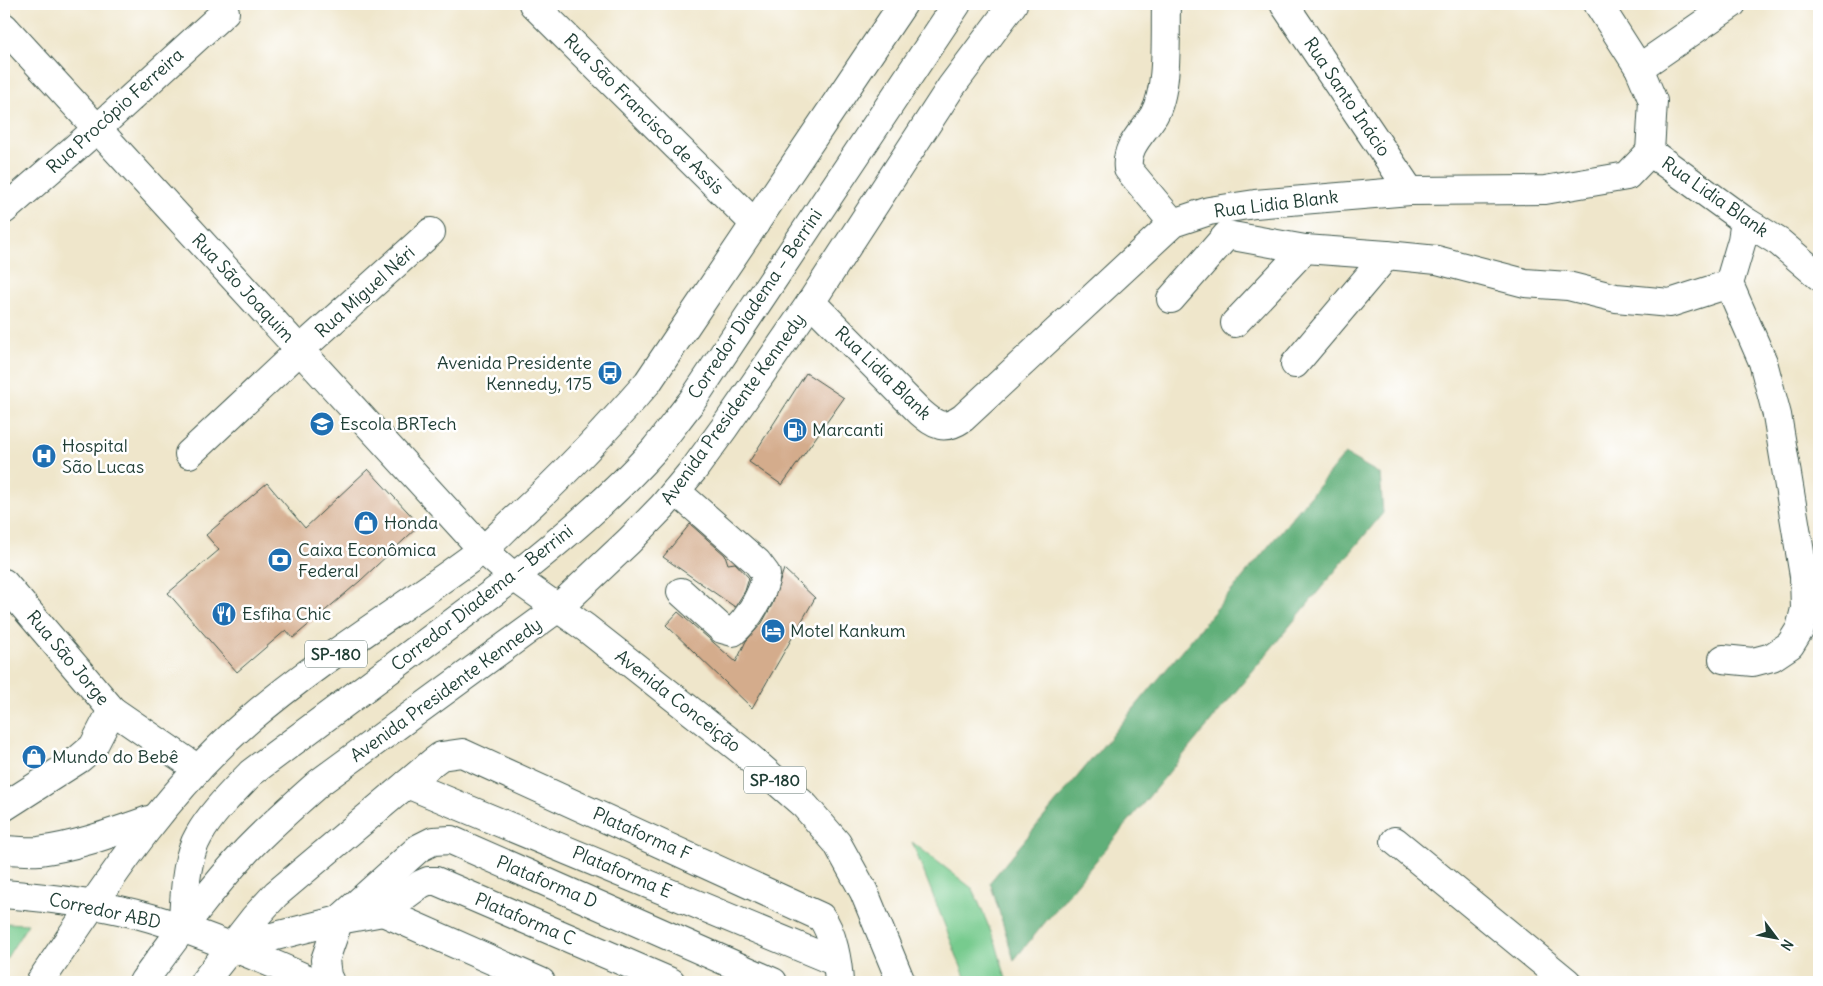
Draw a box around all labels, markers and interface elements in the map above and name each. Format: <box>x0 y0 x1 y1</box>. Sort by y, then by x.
street label: Rua São Francisco de Assis <box>559 29 729 199</box>
street label: Rua Santo Inácio <box>1299 33 1396 161</box>
street label: Rua Procópio Ferreira <box>41 43 188 178</box>
street label: Rua Lidia Blank <box>1657 151 1773 242</box>
street label: Rua Lidia Blank <box>1212 184 1339 223</box>
street label: Corredor Diadema – Berrini <box>682 204 827 403</box>
street label: Rua São Joaquim <box>187 228 300 347</box>
street label: Rua Miguel Néri <box>310 241 419 343</box>
street label: Avenida Presidente Kennedy <box>655 308 810 509</box>
street label: Rua Lidia Blank <box>830 321 936 424</box>
place label: Avenida Presidente Kennedy, 175 <box>437 351 592 395</box>
bus stop icon: Avenida Presidente Kennedy, 175 <box>597 360 623 386</box>
school or university icon: Escola BRTech <box>309 411 335 437</box>
place label: Escola BRTech <box>340 412 457 435</box>
fuel station icon: Marcanti <box>782 417 808 443</box>
place label: Marcanti <box>812 418 884 441</box>
place label: Hospital São Lucas <box>62 434 144 478</box>
hospital icon: Hospital São Lucas <box>31 443 57 469</box>
shop icon: Honda <box>353 510 379 536</box>
place label: Honda <box>384 511 438 534</box>
street label: Corredor Diadema – Berrini <box>386 519 577 676</box>
place label: Caixa Econômica Federal <box>298 538 436 582</box>
bank icon: Caixa Econômica Federal <box>267 547 293 573</box>
restaurant icon: Esfiha Chic <box>211 601 237 627</box>
place label: Esfiha Chic <box>242 602 331 625</box>
street label: Rua São Jorge <box>22 605 115 710</box>
street label: Avenida Presidente Kennedy <box>345 612 546 767</box>
hotel icon: Motel Kankum <box>760 618 786 644</box>
place label: Motel Kankum <box>790 619 906 642</box>
road number: SP-180 <box>305 641 367 668</box>
street label: Avenida Conceição <box>611 644 746 757</box>
shop icon: Mundo do Bebê <box>21 744 47 770</box>
place label: Mundo do Bebê <box>52 745 179 768</box>
road number: SP-180 <box>744 766 806 794</box>
street label: Plataforma F <box>590 802 695 865</box>
street label: Plataforma E <box>569 840 675 903</box>
street label: Plataforma D <box>493 850 601 913</box>
street label: Corredor ABD <box>47 887 163 934</box>
street label: Plataforma C <box>472 887 579 950</box>
north arrow <box>1750 914 1800 964</box>
text: N <box>1777 936 1797 954</box>

